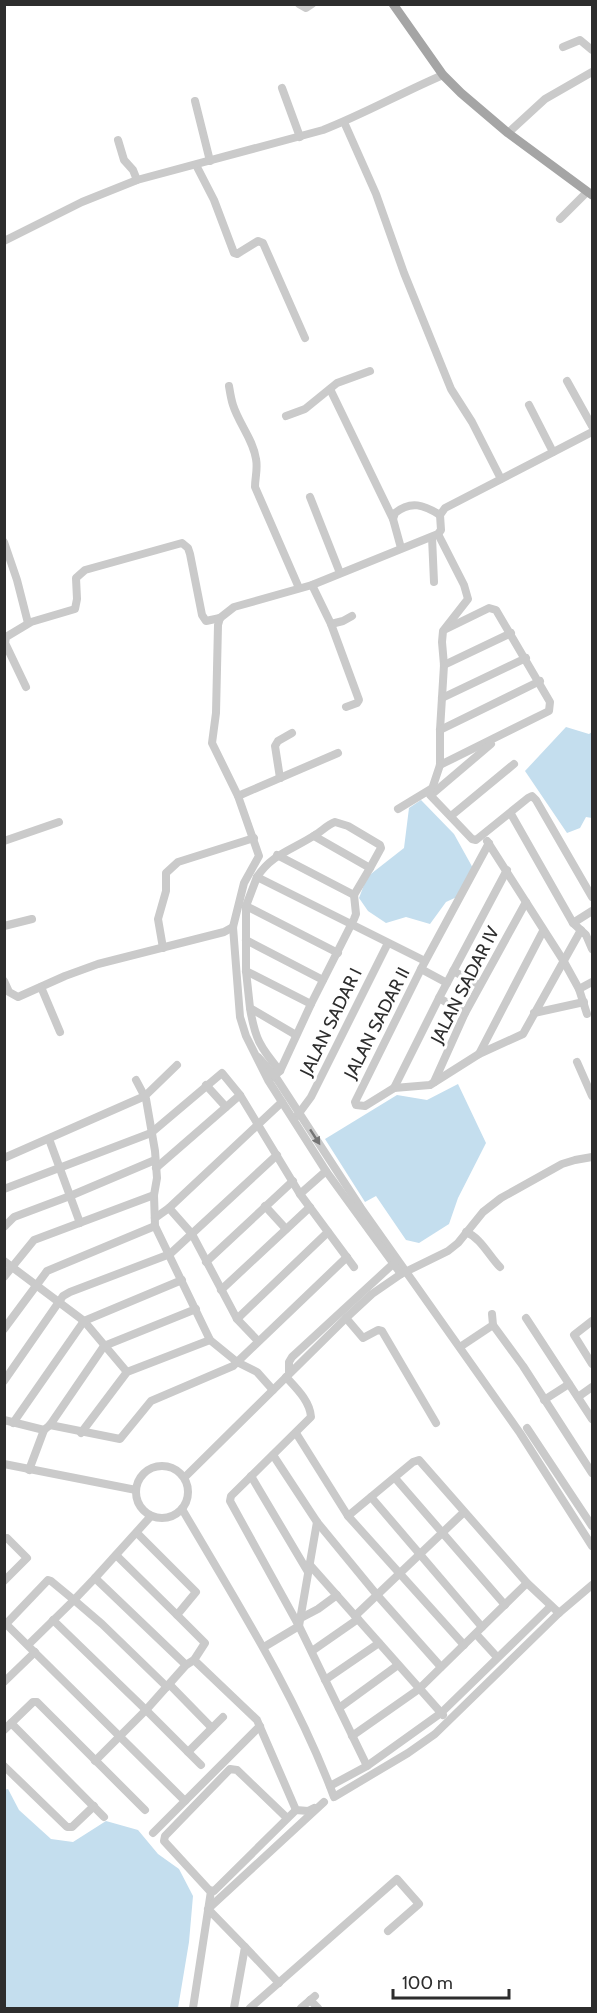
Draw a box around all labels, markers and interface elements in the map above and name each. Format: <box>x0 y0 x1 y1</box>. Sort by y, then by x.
street label: JALAN SADAR IV <box>426 923 504 1048</box>
street label: JALAN SADAR I <box>295 964 367 1081</box>
street label: JALAN SADAR II <box>339 964 415 1083</box>
one-way arrow <box>310 1129 321 1145</box>
scale bar <box>393 1962 508 2000</box>
text: 100 m <box>402 1972 453 1994</box>

